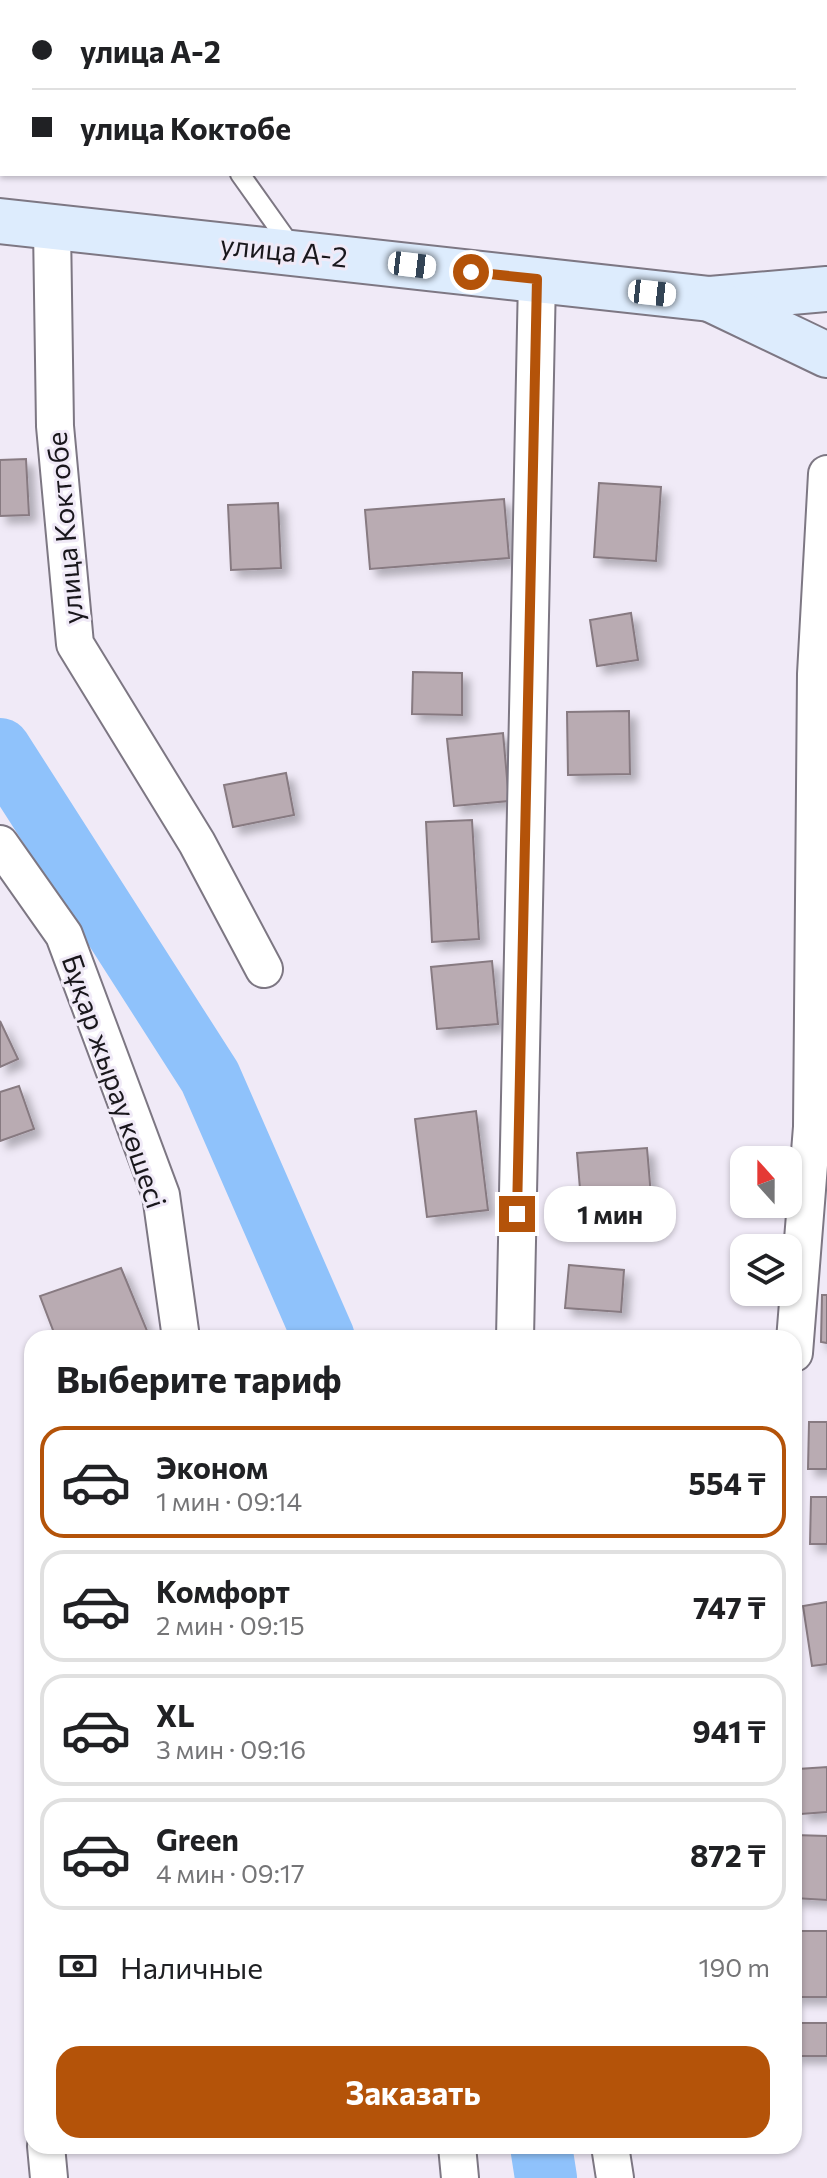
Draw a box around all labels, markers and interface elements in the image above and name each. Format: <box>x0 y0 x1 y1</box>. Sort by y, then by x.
text: улица А-2 <box>80 32 221 69</box>
text: улица Коктобе <box>80 109 291 146</box>
street label: улица А-2 <box>219 226 349 274</box>
car <box>387 250 437 280</box>
route start <box>453 254 489 290</box>
car <box>627 279 677 307</box>
street label: улица Коктобе <box>39 430 89 626</box>
street label: Бұқар жырау көшесі <box>56 950 174 1212</box>
north arrow <box>730 1146 802 1218</box>
map controls <box>730 1146 802 1306</box>
callout: 1 мин <box>545 1186 677 1242</box>
route end <box>499 1196 535 1232</box>
text: 1 мин <box>577 1198 643 1229</box>
button: layers <box>730 1234 802 1306</box>
text: Выберите тариф <box>56 1356 341 1400</box>
icon: car <box>60 1446 132 1518</box>
text: Эконом <box>156 1448 268 1485</box>
text: 554 ₸ <box>688 1464 766 1501</box>
text: 1 мин · 09:14 <box>156 1485 302 1516</box>
icon: car <box>60 1570 132 1642</box>
text: Комфорт <box>156 1572 290 1609</box>
text: 747 ₸ <box>693 1588 766 1625</box>
text: 2 мин · 09:15 <box>156 1609 305 1640</box>
icon: car <box>60 1694 132 1766</box>
text: XL <box>156 1696 195 1733</box>
text: 941 ₸ <box>692 1712 766 1749</box>
text: 3 мин · 09:16 <box>156 1733 306 1764</box>
icon: car <box>60 1818 132 1890</box>
text: Green <box>156 1820 239 1857</box>
text: 872 ₸ <box>690 1836 766 1873</box>
text: 4 мин · 09:17 <box>156 1857 305 1888</box>
icon: cash <box>56 1944 100 1988</box>
text: Наличные <box>120 1948 263 1985</box>
text: 190 m <box>698 1951 770 1982</box>
button: Заказать <box>56 2046 770 2138</box>

